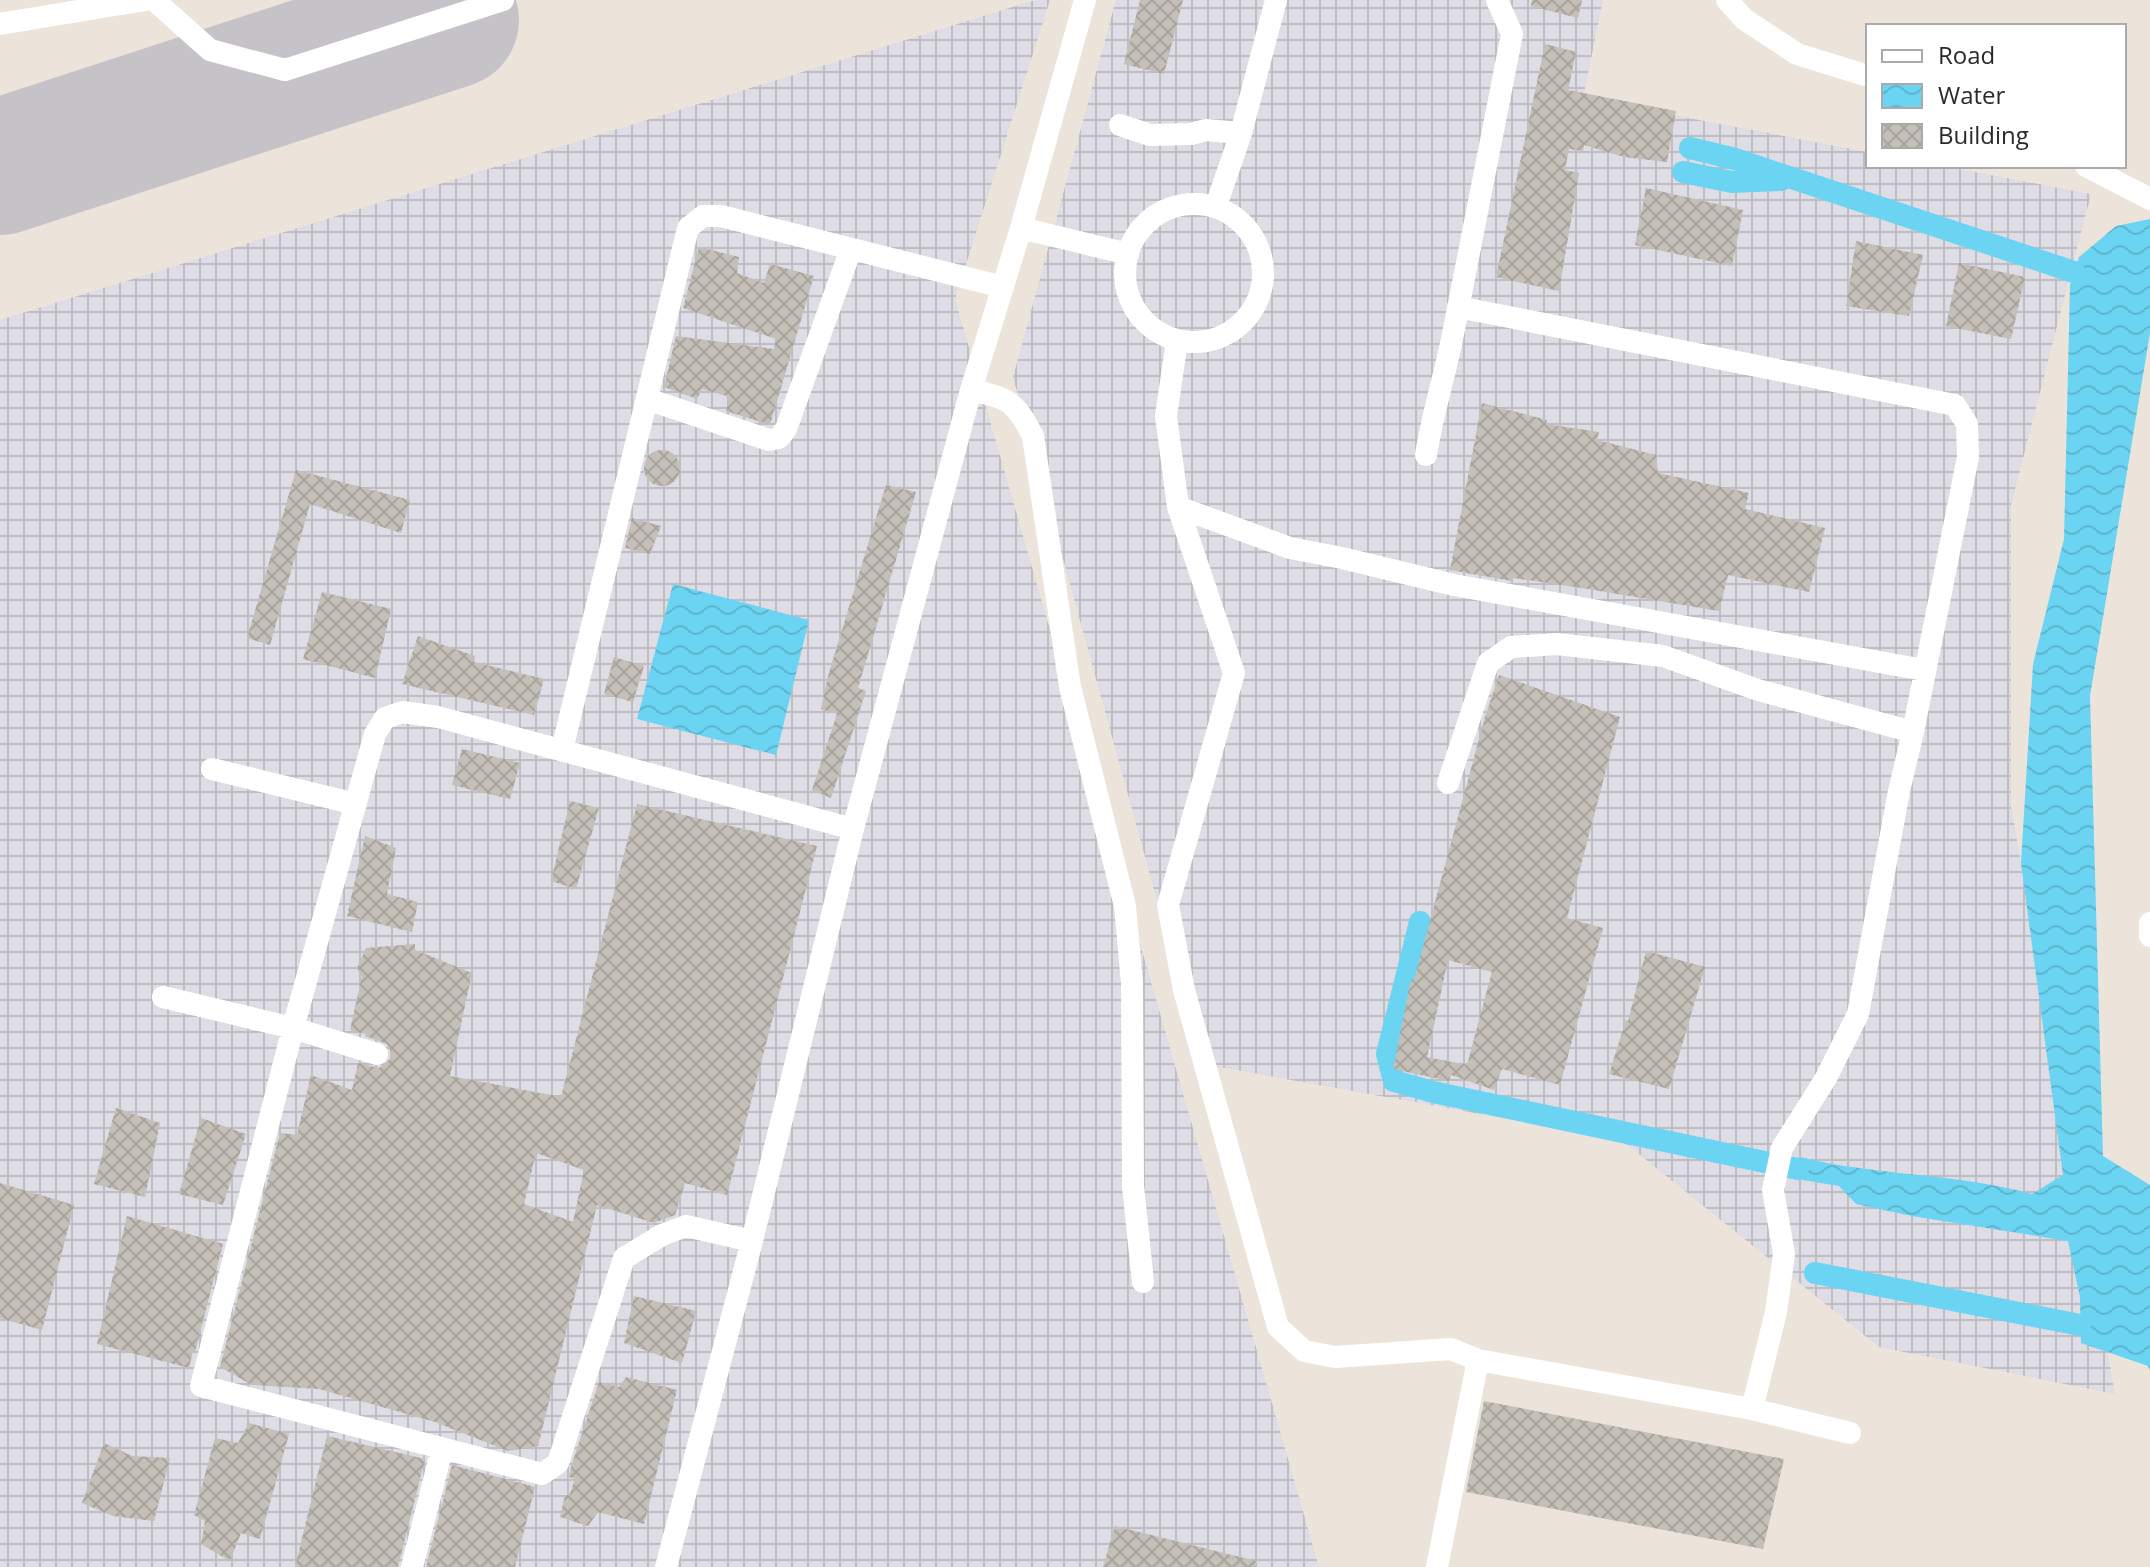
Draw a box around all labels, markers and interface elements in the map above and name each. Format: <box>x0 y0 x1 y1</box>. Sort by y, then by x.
legend <box>1866 24 2126 168</box>
text: Road <box>1938 38 1995 71</box>
text: Water <box>1938 78 2006 111</box>
text: Building <box>1938 118 2029 151</box>

